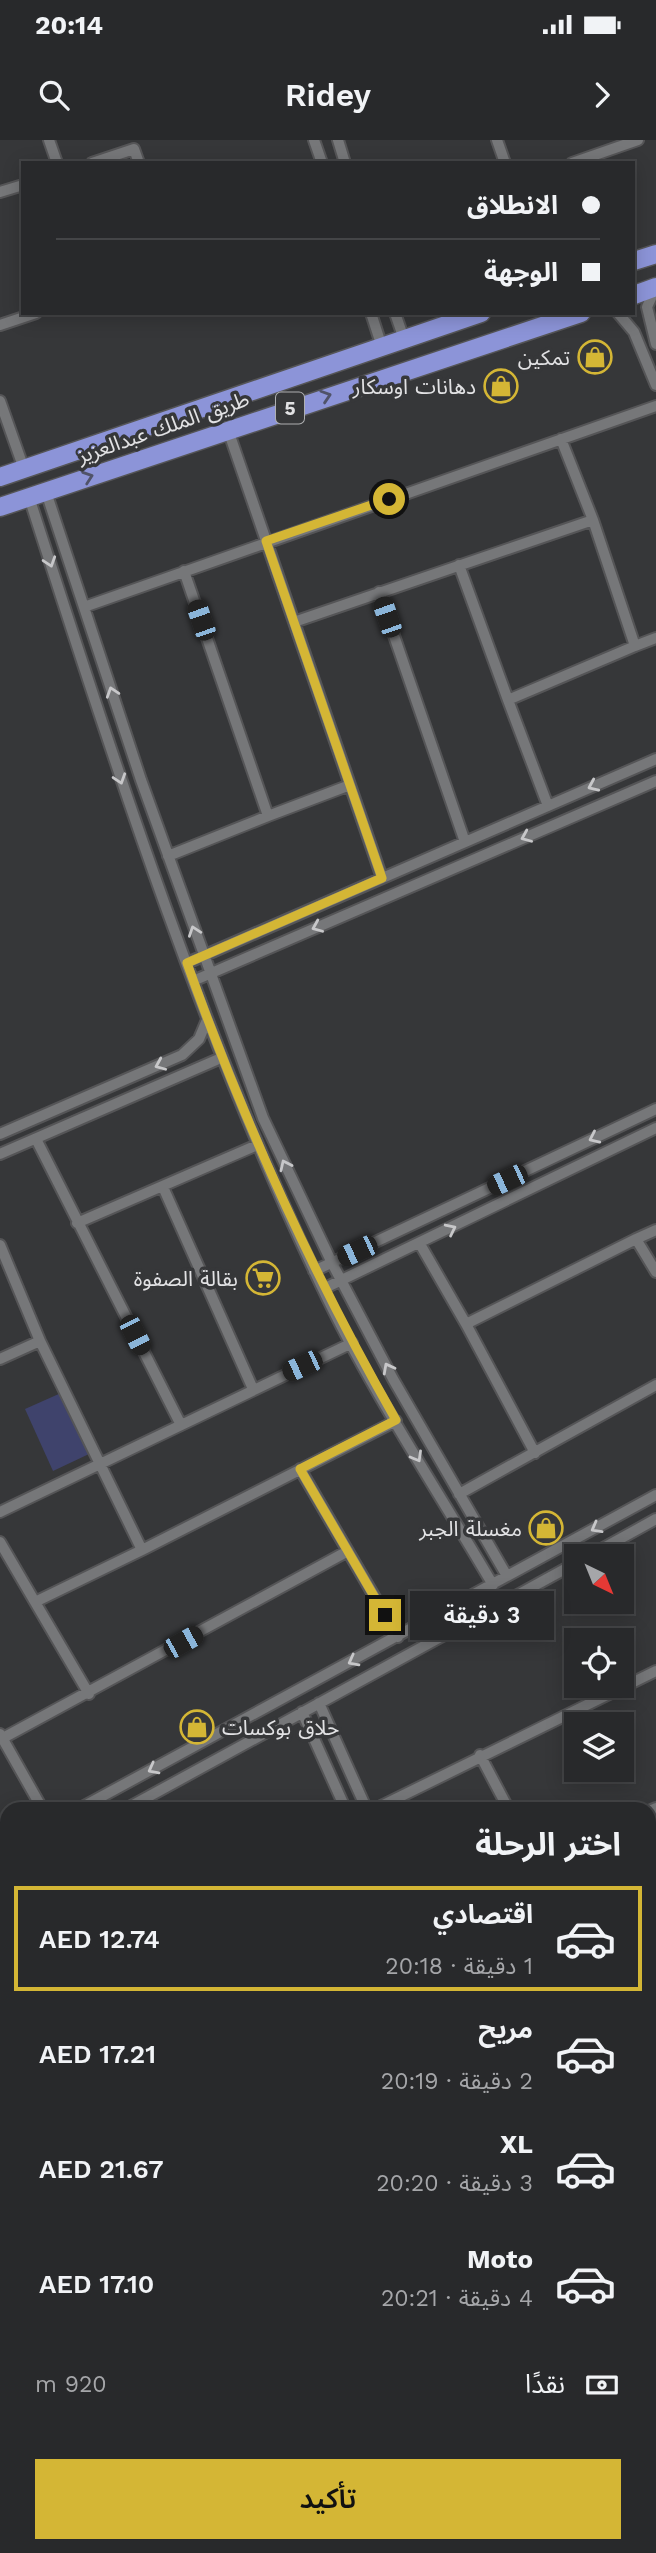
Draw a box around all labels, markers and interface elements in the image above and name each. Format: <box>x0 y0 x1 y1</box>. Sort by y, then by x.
text: 20:14 <box>35 10 103 40</box>
icon: search <box>35 76 73 114</box>
text: Ridey <box>285 76 371 114</box>
icon: forward <box>583 76 621 114</box>
text: الانطلاق <box>467 190 558 220</box>
text: الوجهة <box>484 257 558 287</box>
shop icon: تمكين <box>576 338 614 376</box>
place label: تمكين <box>518 345 570 370</box>
shop icon: دهانات اوسكار <box>482 367 520 405</box>
place label: دهانات اوسكار <box>352 374 476 399</box>
street label: طريق الملك عبدالعزيز <box>73 386 253 469</box>
one-way arrow <box>320 390 332 404</box>
road number: 5 <box>276 392 304 424</box>
one-way arrow <box>81 471 93 485</box>
route start <box>373 483 405 515</box>
one-way arrow <box>42 556 56 568</box>
car <box>371 594 404 640</box>
car <box>185 597 218 643</box>
one-way arrow <box>106 687 120 699</box>
one-way arrow <box>112 772 126 784</box>
one-way arrow <box>588 778 601 792</box>
one-way arrow <box>521 829 533 843</box>
one-way arrow <box>312 919 324 933</box>
one-way arrow <box>188 925 202 937</box>
one-way arrow <box>155 1057 167 1071</box>
one-way arrow <box>589 1130 601 1144</box>
one-way arrow <box>279 1160 293 1173</box>
car <box>484 1162 531 1198</box>
one-way arrow <box>444 1223 456 1237</box>
car <box>334 1233 381 1269</box>
supermarket icon: بقالة الصفوة <box>244 1259 282 1297</box>
place label: بقالة الصفوة <box>134 1266 238 1291</box>
car <box>117 1312 154 1358</box>
car <box>279 1348 326 1384</box>
one-way arrow <box>383 1363 396 1376</box>
one-way arrow <box>409 1449 422 1462</box>
shop icon: مغسلة الجبر <box>527 1509 565 1547</box>
place label: مغسلة الجبر <box>418 1516 522 1541</box>
one-way arrow <box>591 1520 603 1533</box>
north arrow <box>564 1544 634 1614</box>
map controls <box>564 1544 634 1782</box>
callout: 3 دقيقة <box>410 1590 553 1640</box>
route end <box>369 1599 401 1631</box>
text: 3 دقيقة <box>444 1602 520 1629</box>
car <box>160 1623 207 1661</box>
button: locate <box>564 1628 634 1698</box>
one-way arrow <box>348 1652 361 1666</box>
shop icon: حلاق بوكسات <box>178 1708 216 1746</box>
button: layers <box>564 1712 634 1782</box>
place label: حلاق بوكسات <box>222 1715 339 1740</box>
one-way arrow <box>148 1760 160 1774</box>
text: اختر الرحلة <box>475 1825 621 1863</box>
text: اقتصادي <box>433 1899 533 1929</box>
icon: car <box>554 1907 617 1970</box>
text: AED 12.74 <box>39 1924 160 1954</box>
text: 1 دقيقة · 20:18 <box>385 1953 533 1980</box>
text: مريح <box>478 2014 533 2044</box>
icon: car <box>554 2022 617 2085</box>
text: AED 17.21 <box>39 2039 156 2069</box>
text: 2 دقيقة · 20:19 <box>381 2068 533 2095</box>
text: XL <box>500 2129 533 2159</box>
icon: car <box>554 2137 617 2200</box>
text: AED 21.67 <box>39 2154 164 2184</box>
text: 3 دقيقة · 20:20 <box>376 2170 533 2197</box>
text: Moto <box>467 2244 533 2274</box>
icon: car <box>554 2252 617 2315</box>
text: AED 17.10 <box>39 2269 154 2299</box>
text: 4 دقيقة · 20:21 <box>381 2285 533 2312</box>
icon: cash <box>583 2366 621 2404</box>
text: نقدًا <box>525 2369 565 2399</box>
text: 920 m <box>35 2371 107 2398</box>
button: تأكيد <box>35 2459 621 2539</box>

